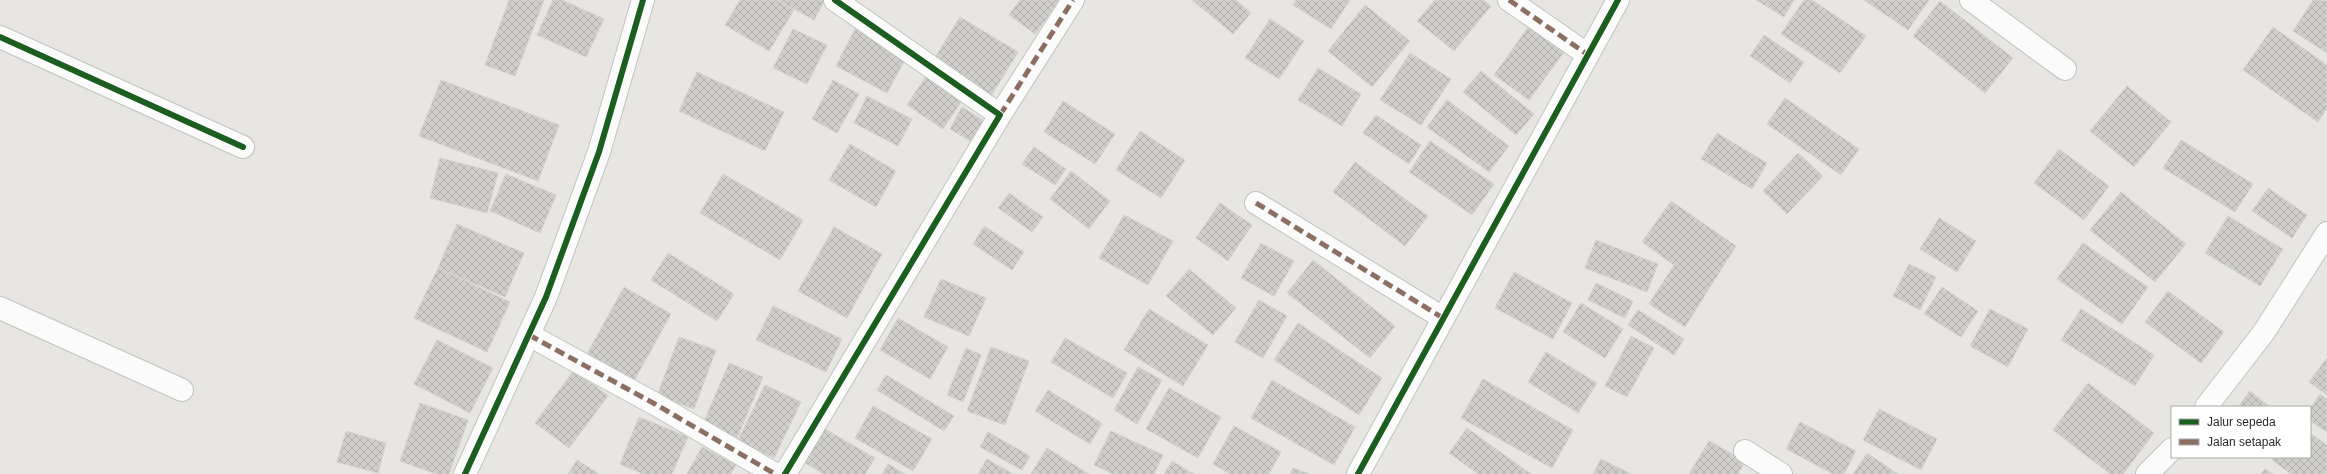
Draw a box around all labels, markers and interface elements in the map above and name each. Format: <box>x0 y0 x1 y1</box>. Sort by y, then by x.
legend <box>2171 406 2311 458</box>
text: Jalur sepeda <box>2207 415 2276 429</box>
text: Jalan setapak <box>2207 435 2282 449</box>

